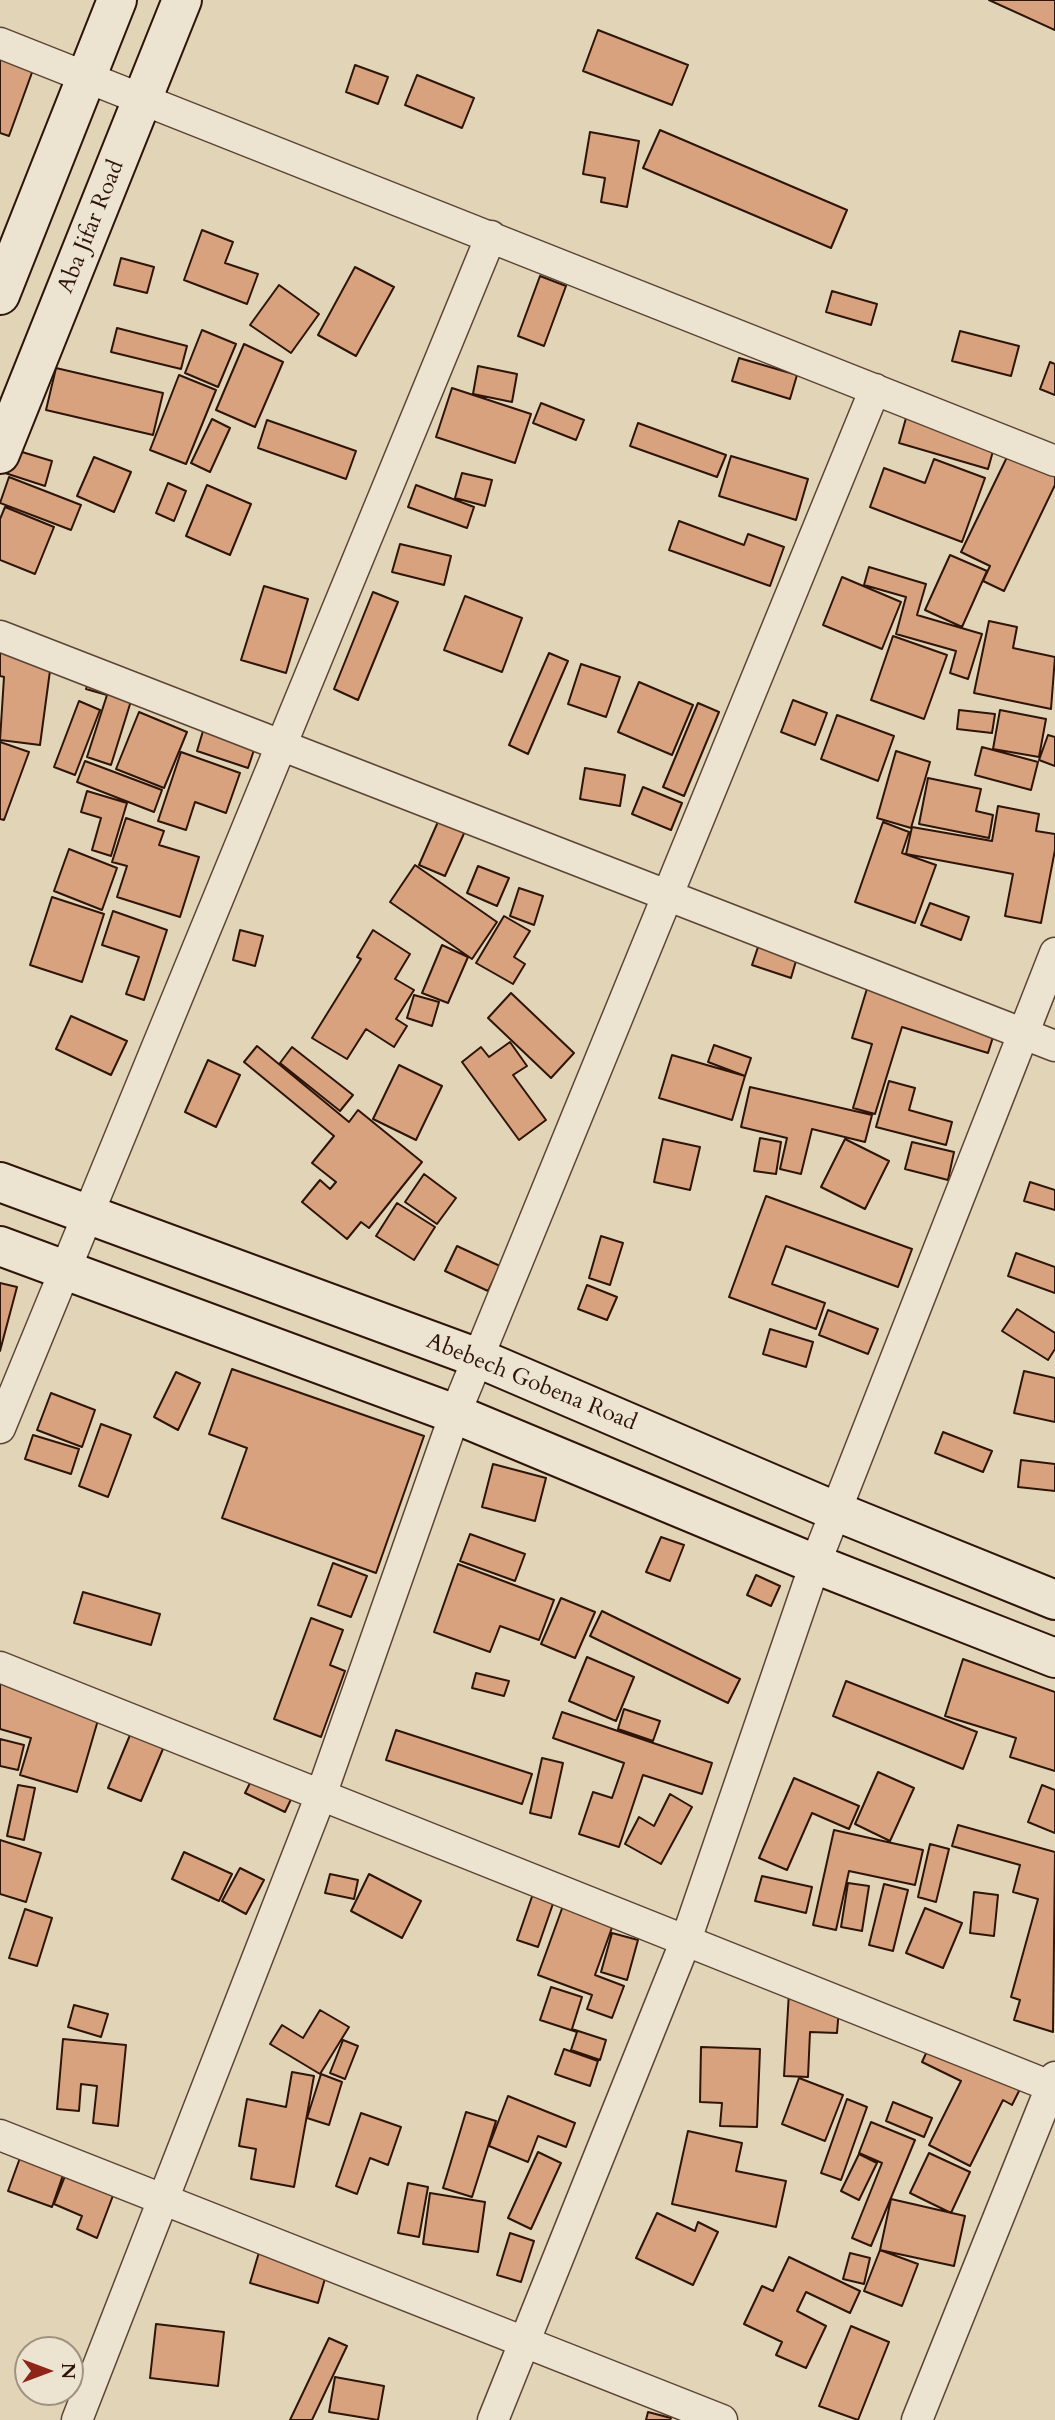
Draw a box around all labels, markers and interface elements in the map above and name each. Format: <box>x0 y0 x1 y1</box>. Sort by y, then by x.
street label: Aba Jifar Road <box>53 156 131 298</box>
street label: Abebech Gobena Road <box>422 1328 640 1438</box>
north arrow <box>14 2336 84 2406</box>
text: N <box>55 2363 81 2379</box>

